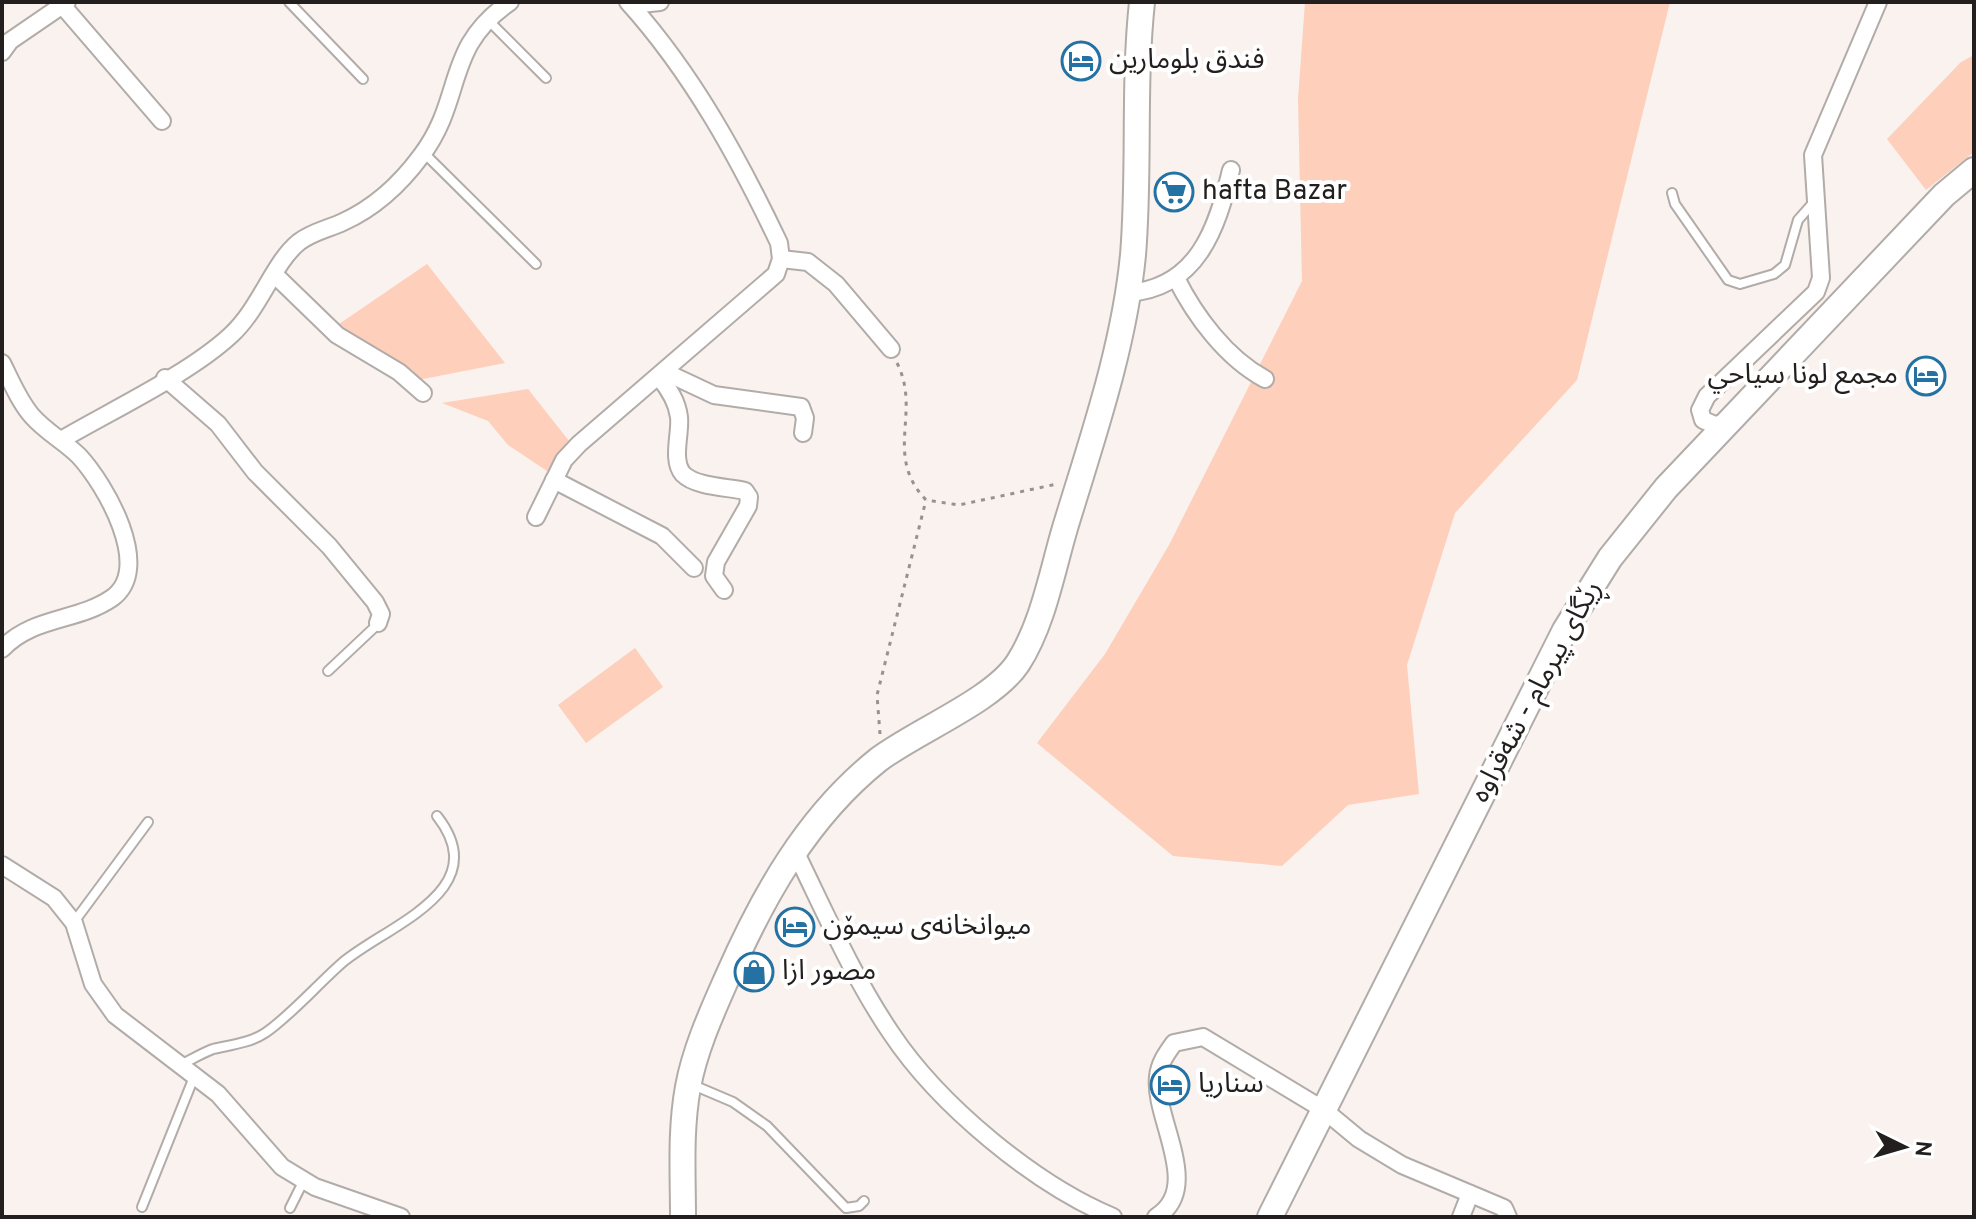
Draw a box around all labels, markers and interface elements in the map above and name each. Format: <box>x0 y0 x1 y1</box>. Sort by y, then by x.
hotel icon: فندق بلومارين <box>1060 40 1102 82</box>
place label: فندق بلومارين <box>1109 43 1265 79</box>
supermarket icon: hafta Bazar <box>1153 171 1195 213</box>
place label: hafta Bazar <box>1202 174 1347 210</box>
hotel icon: مجمع لونا سياحي <box>1905 355 1947 397</box>
place label: مجمع لونا سياحي <box>1707 358 1898 394</box>
street label: ڕێگای پیرمام - شەقراوە <box>1463 575 1613 811</box>
hotel icon: میوانخانەی سیمۆن <box>774 906 816 948</box>
place label: میوانخانەی سیمۆن <box>823 909 1032 945</box>
shop icon: مصور ازا <box>733 951 775 993</box>
place label: مصور ازا <box>782 954 876 990</box>
hotel icon: سناريا <box>1149 1064 1191 1106</box>
place label: سناريا <box>1198 1067 1264 1103</box>
north arrow <box>1864 1107 1944 1187</box>
text: N <box>1907 1139 1936 1158</box>

